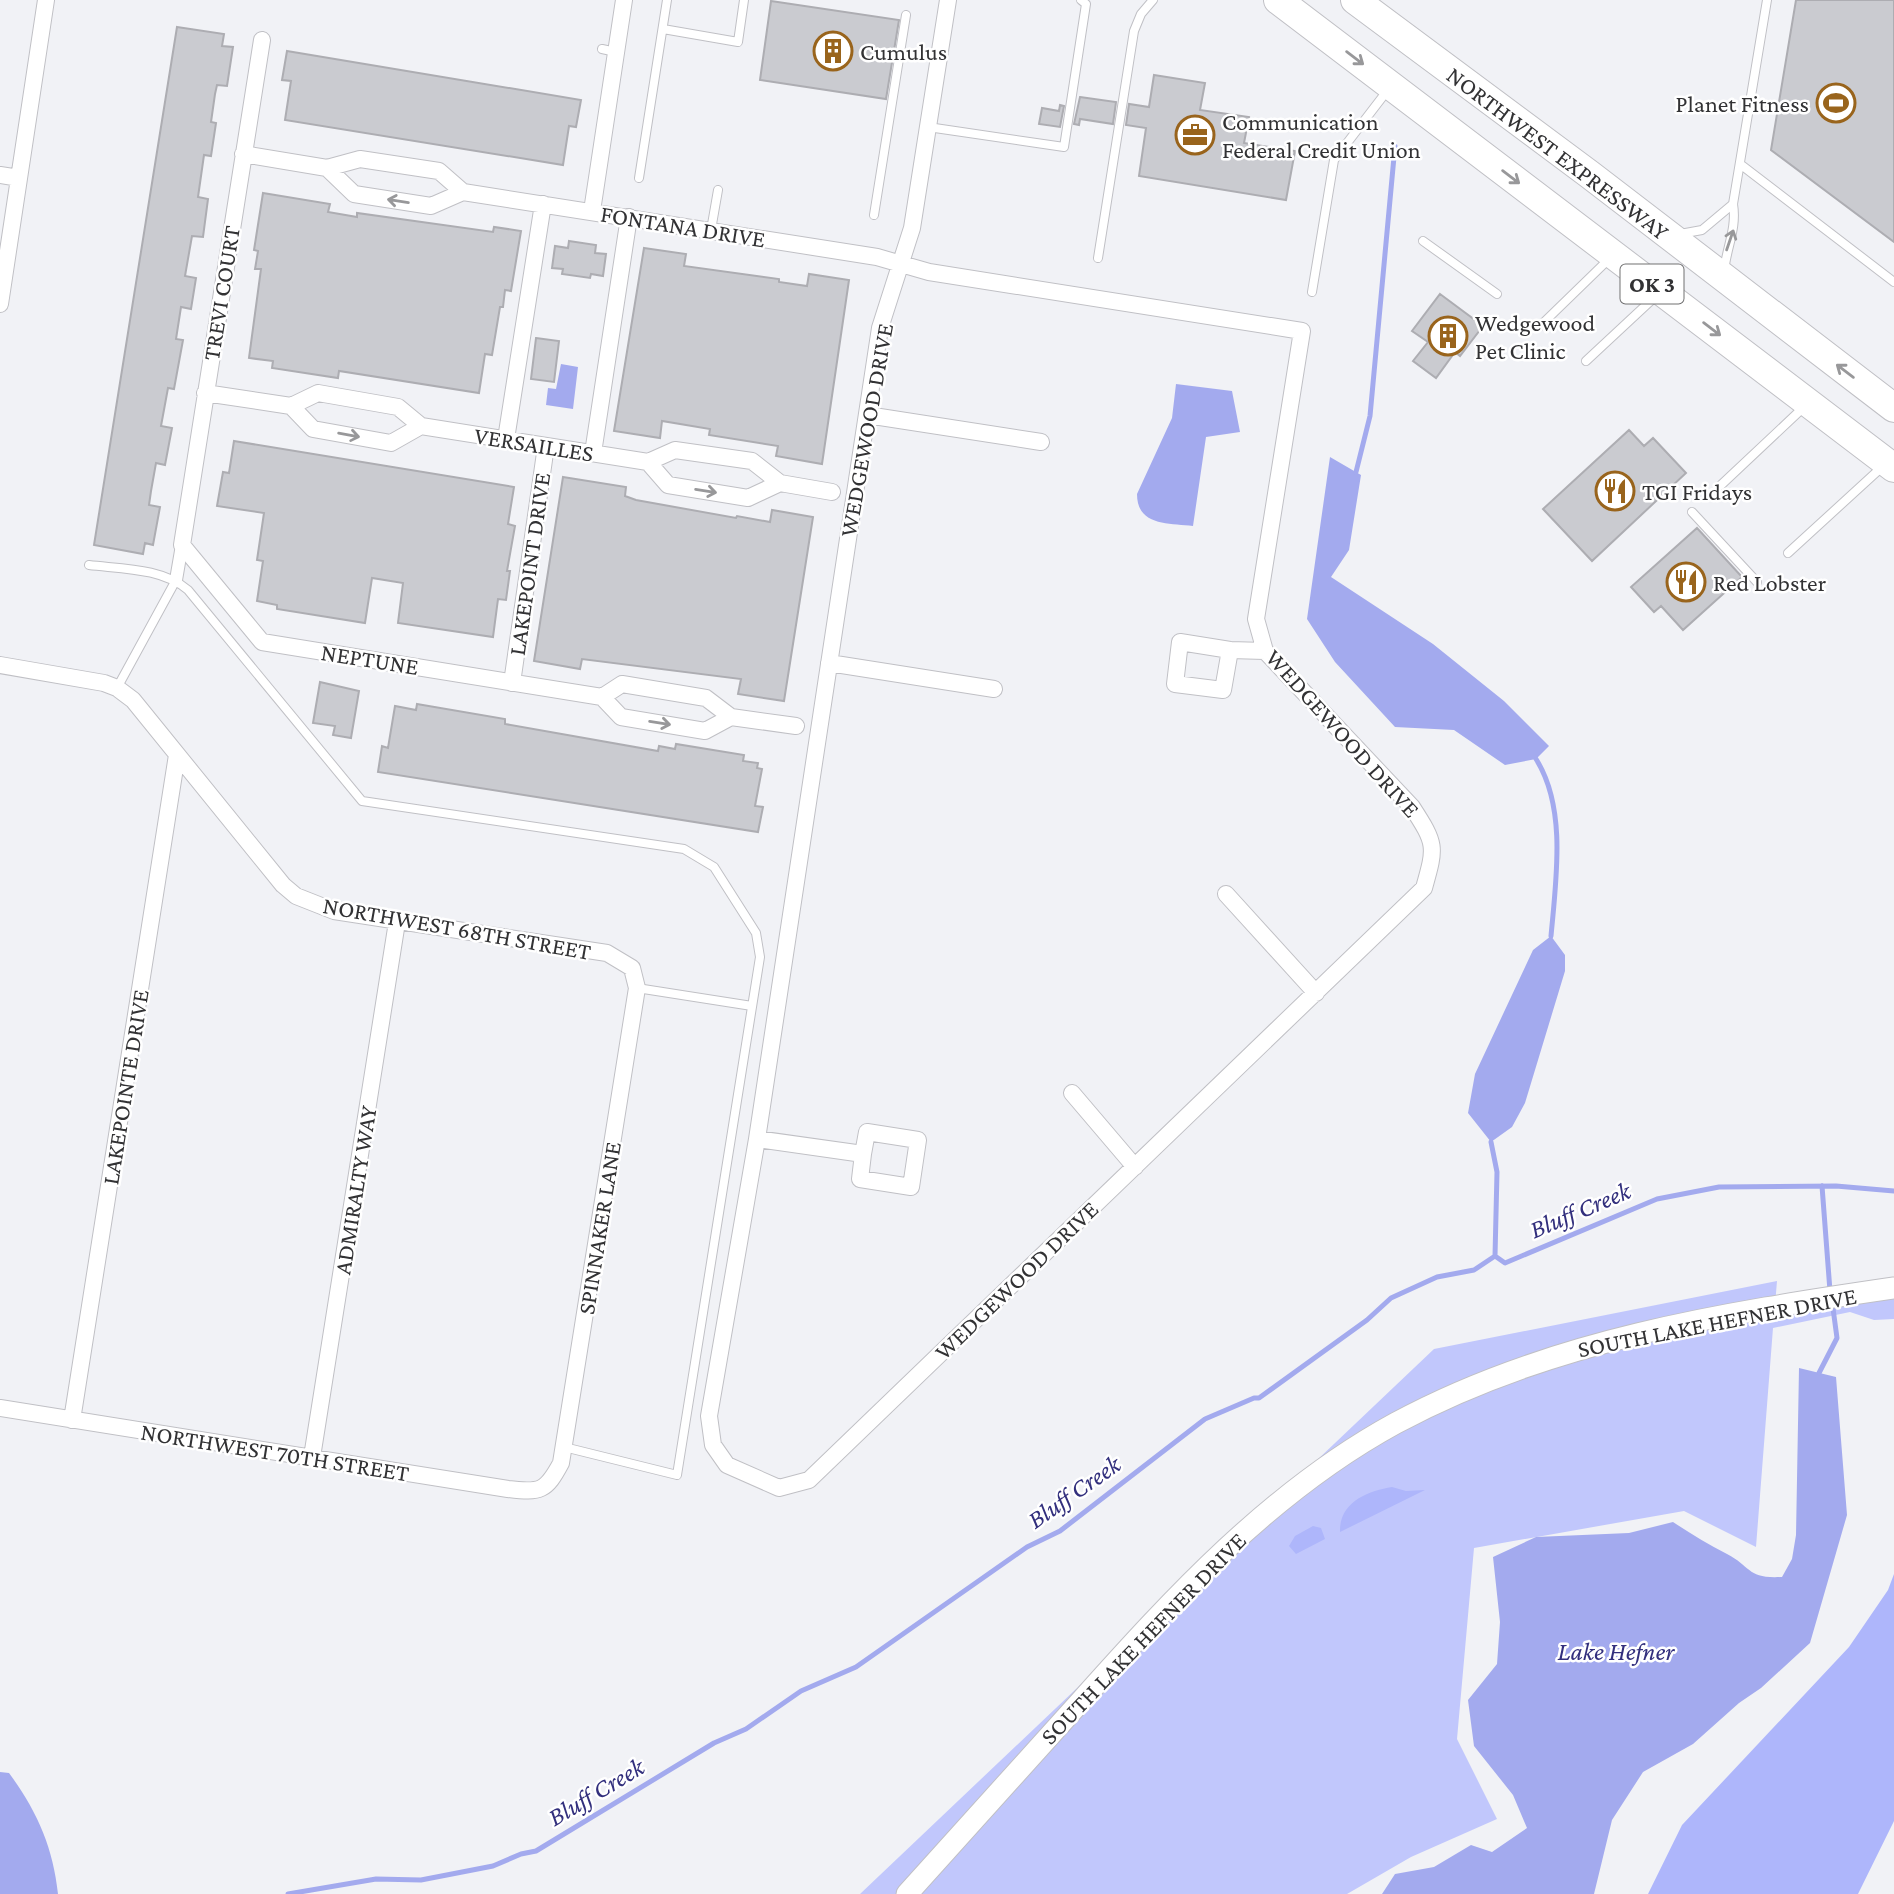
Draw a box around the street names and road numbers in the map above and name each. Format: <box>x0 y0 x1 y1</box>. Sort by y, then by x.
street label: NORTHWEST EXPRESSWAY <box>1442 61 1674 245</box>
street label: FONTANA DRIVE <box>599 200 767 252</box>
street label: TREVI COURT <box>197 224 245 362</box>
road number: OK 3 <box>1620 264 1684 304</box>
street label: WEDGEWOOD DRIVE <box>834 321 898 539</box>
street label: VERSAILLES <box>473 421 595 467</box>
street label: LAKEPOINT DRIVE <box>503 471 555 657</box>
street label: NEPTUNE <box>319 638 421 680</box>
street label: WEDGEWOOD DRIVE <box>1261 643 1425 823</box>
street label: NORTHWEST 68TH STREET <box>321 891 593 965</box>
street label: LAKEPOINTE DRIVE <box>96 987 154 1187</box>
street label: ADMIRALTY WAY <box>328 1103 382 1276</box>
street label: SPINNAKER LANE <box>572 1140 626 1316</box>
street label: WEDGEWOOD DRIVE <box>929 1195 1103 1365</box>
street label: SOUTH LAKE HEFNER DRIVE <box>1575 1282 1859 1362</box>
street label: NORTHWEST 70TH STREET <box>139 1417 411 1487</box>
street label: SOUTH LAKE HEFNER DRIVE <box>1035 1527 1251 1749</box>

